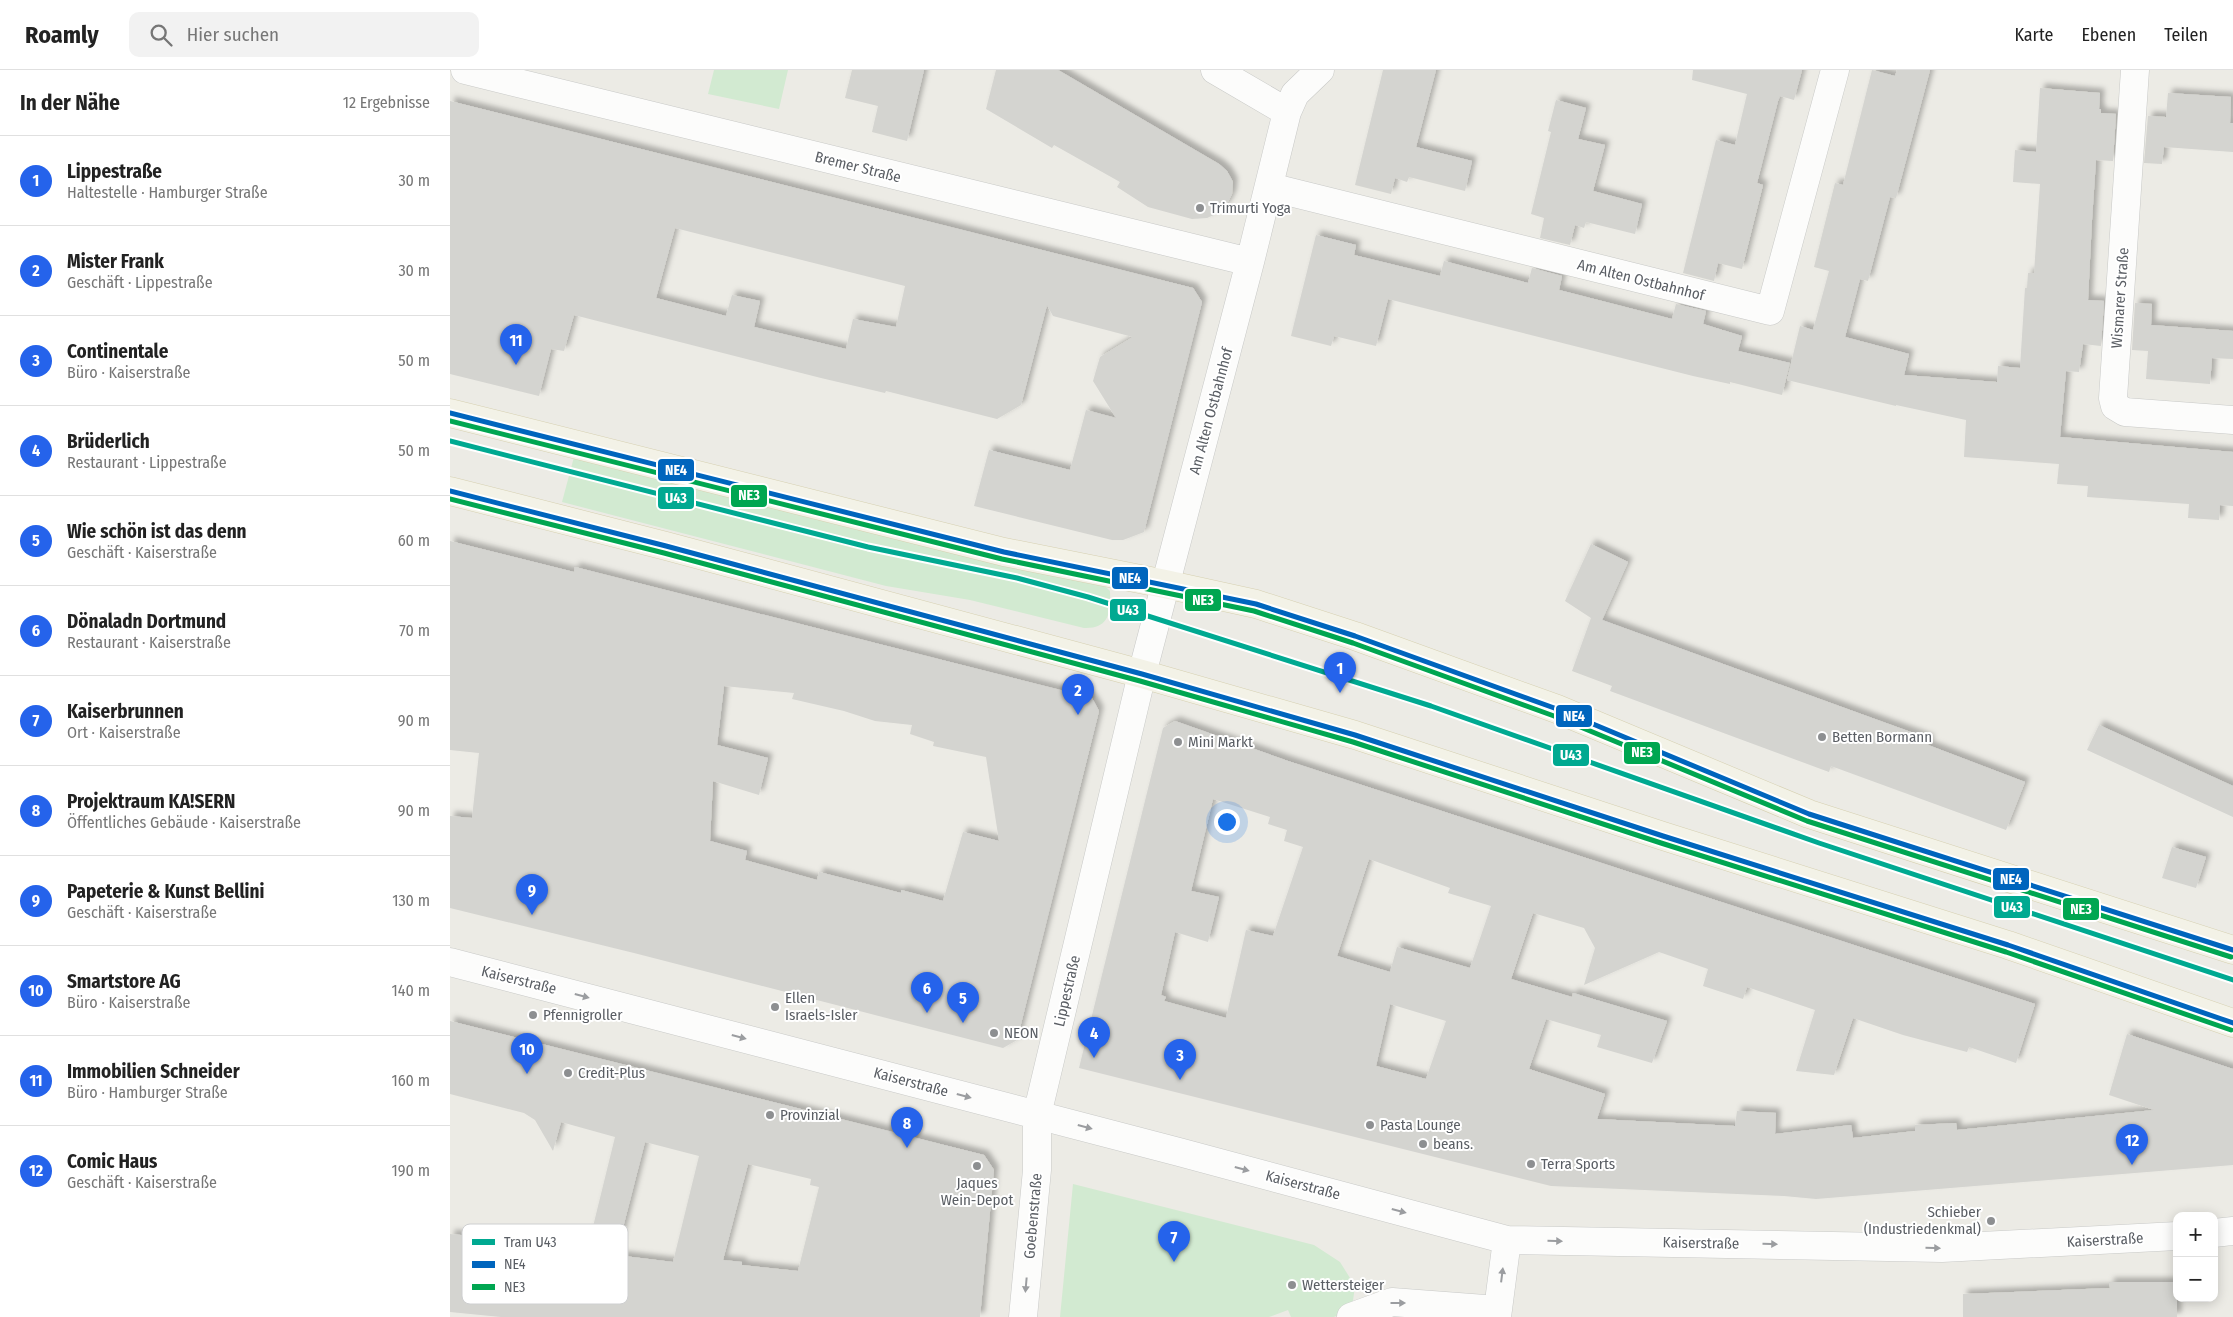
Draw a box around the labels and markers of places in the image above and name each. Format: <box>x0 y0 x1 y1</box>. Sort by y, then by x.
place label: Trimurti Yoga <box>1210 199 1291 217</box>
marker: Trimurti Yoga <box>1194 202 1206 214</box>
pin: 11 <box>500 324 532 365</box>
pin: 1 <box>1324 652 1356 693</box>
pin: 2 <box>1062 674 1094 715</box>
place label: Betten Bormann <box>1832 728 1932 746</box>
marker: Betten Bormann <box>1816 731 1828 743</box>
place label: Mini Markt <box>1188 733 1253 751</box>
marker: Mini Markt <box>1172 736 1184 748</box>
pin: 9 <box>516 874 548 915</box>
pin: 6 <box>911 972 943 1013</box>
pin: 5 <box>947 982 979 1023</box>
place label: Ellen Israels-Isler <box>785 989 858 1024</box>
marker: Ellen Israels-Isler <box>769 1001 781 1013</box>
place label: Pfennigroller <box>543 1006 623 1024</box>
marker: Pfennigroller <box>527 1009 539 1021</box>
pin: 4 <box>1078 1017 1110 1058</box>
place label: NEON <box>1004 1024 1039 1042</box>
marker: NEON <box>988 1027 1000 1039</box>
pin: 10 <box>511 1033 543 1074</box>
pin: 3 <box>1164 1039 1196 1080</box>
place label: Credit-Plus <box>578 1064 645 1082</box>
marker: Credit-Plus <box>562 1067 574 1079</box>
place label: Provinzial <box>780 1106 839 1124</box>
pin: 8 <box>891 1107 923 1148</box>
marker: Provinzial <box>764 1109 776 1121</box>
place label: Pasta Lounge <box>1380 1116 1461 1134</box>
marker: Pasta Lounge <box>1364 1119 1376 1131</box>
pin: 12 <box>2116 1124 2148 1165</box>
place label: beans. <box>1433 1135 1473 1153</box>
marker: beans. <box>1417 1138 1429 1150</box>
place label: Terra Sports <box>1541 1155 1615 1173</box>
marker: Terra Sports <box>1525 1158 1537 1170</box>
marker: Jaques Wein-Depot <box>971 1160 983 1172</box>
place label: Jaques Wein-Depot <box>941 1174 1013 1209</box>
place label: Schieber (Industriedenkmal) <box>1864 1203 1982 1238</box>
marker: Schieber (Industriedenkmal) <box>1985 1215 1997 1227</box>
pin: 7 <box>1158 1221 1190 1262</box>
place label: Wettersteiger <box>1302 1276 1385 1294</box>
marker: Wettersteiger <box>1286 1279 1298 1291</box>

